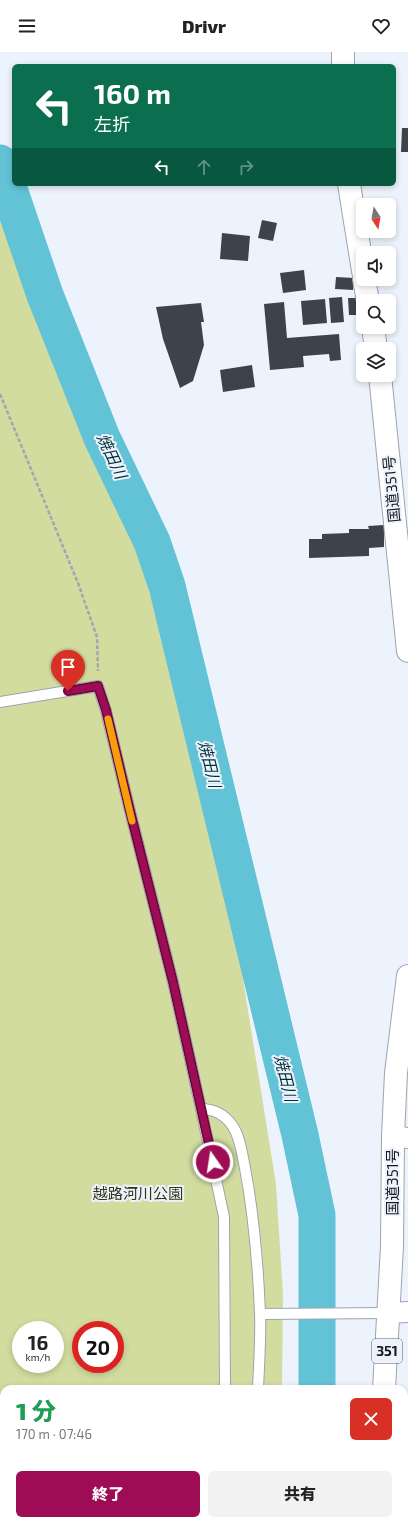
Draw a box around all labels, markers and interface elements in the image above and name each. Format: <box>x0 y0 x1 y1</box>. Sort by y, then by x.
icon: menu <box>16 15 38 37</box>
text: Drivr <box>182 15 226 37</box>
icon: heart <box>370 15 392 37</box>
text: 160 m <box>94 76 171 110</box>
icon: left <box>28 80 80 132</box>
text: 左折 <box>94 113 130 135</box>
icon: left <box>151 156 173 178</box>
icon: ahead <box>193 156 215 178</box>
icon: right <box>235 156 257 178</box>
north arrow <box>356 198 396 238</box>
map controls <box>356 198 396 382</box>
button: sound <box>356 246 396 286</box>
button: search <box>356 294 396 334</box>
button: layers <box>356 342 396 382</box>
water label: 焼田川 <box>94 430 132 483</box>
street label: 国道351号 <box>379 455 403 523</box>
pin <box>51 650 85 691</box>
icon: arrive <box>57 656 79 678</box>
water label: 焼田川 <box>195 738 226 791</box>
water label: 焼田川 <box>271 1052 302 1105</box>
position arrow <box>192 1141 234 1183</box>
street label: 国道351号 <box>383 1148 401 1216</box>
park label: 越路河川公園 <box>92 1184 183 1202</box>
speed limit sign: 20 <box>72 1321 124 1373</box>
text: 16 <box>28 1330 48 1354</box>
road number: 351 <box>372 1339 402 1363</box>
text: km/h <box>26 1351 50 1363</box>
text: 1 分 <box>16 1396 56 1425</box>
button: close <box>350 1398 392 1440</box>
text: 170 m · 07:46 <box>16 1426 92 1442</box>
button: 終了 <box>16 1471 200 1517</box>
button: 共有 <box>208 1471 392 1517</box>

